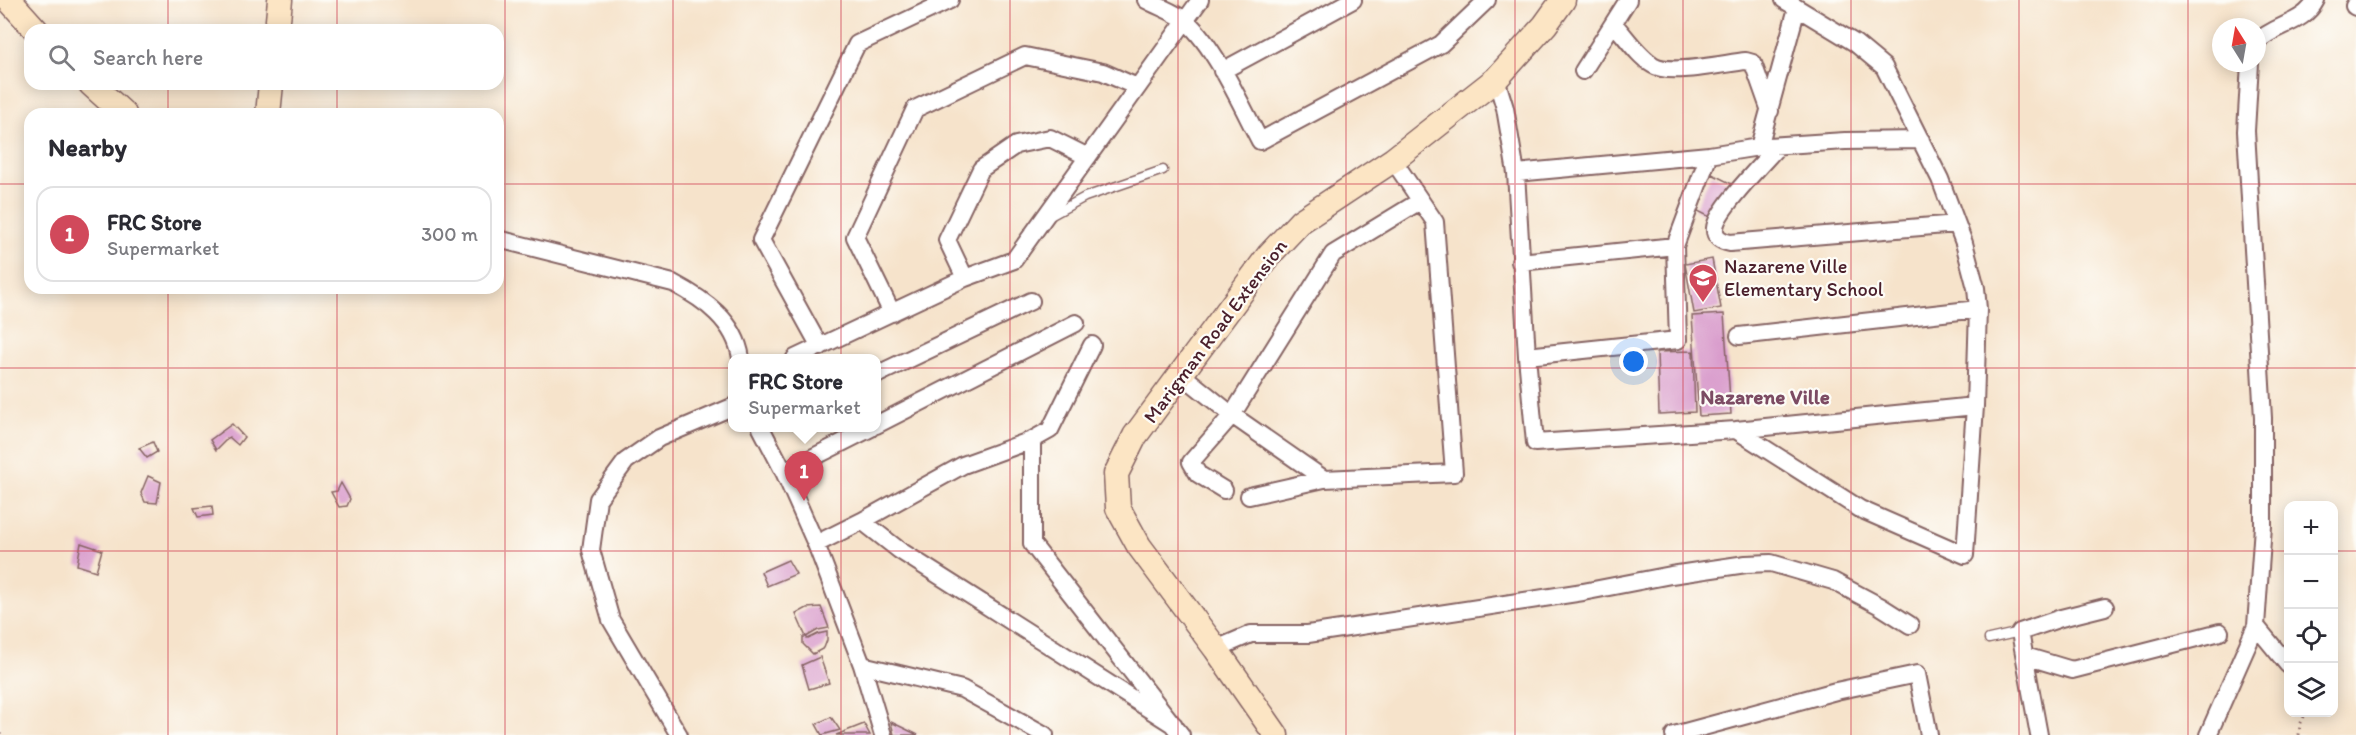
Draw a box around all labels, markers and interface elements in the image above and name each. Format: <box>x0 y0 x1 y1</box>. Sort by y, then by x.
north arrow <box>2212 18 2266 72</box>
search box <box>24 24 504 90</box>
icon: search <box>45 41 78 74</box>
text: Search here <box>93 44 203 71</box>
text: Nearby <box>48 131 127 163</box>
text: FRC Store <box>107 209 202 236</box>
text: 1 <box>65 222 74 246</box>
text: 300 m <box>421 222 478 246</box>
street label: Marigman Road Extension <box>1138 234 1292 428</box>
text: Supermarket <box>107 236 219 260</box>
place label: Nazarene Ville Elementary School <box>1724 254 1884 301</box>
school or university icon: Nazarene Ville Elementary School <box>1687 262 1719 304</box>
your location <box>1619 347 1648 376</box>
popup <box>728 354 881 432</box>
text: FRC Store <box>748 368 843 395</box>
district label: Nazarene Ville <box>1700 384 1830 409</box>
text: Supermarket <box>748 395 861 419</box>
pin: 1 <box>784 452 824 501</box>
map controls <box>2284 501 2338 717</box>
button: + <box>2284 501 2338 555</box>
button: − <box>2284 555 2338 609</box>
button: locate <box>2284 609 2338 663</box>
button: layers <box>2284 663 2338 717</box>

